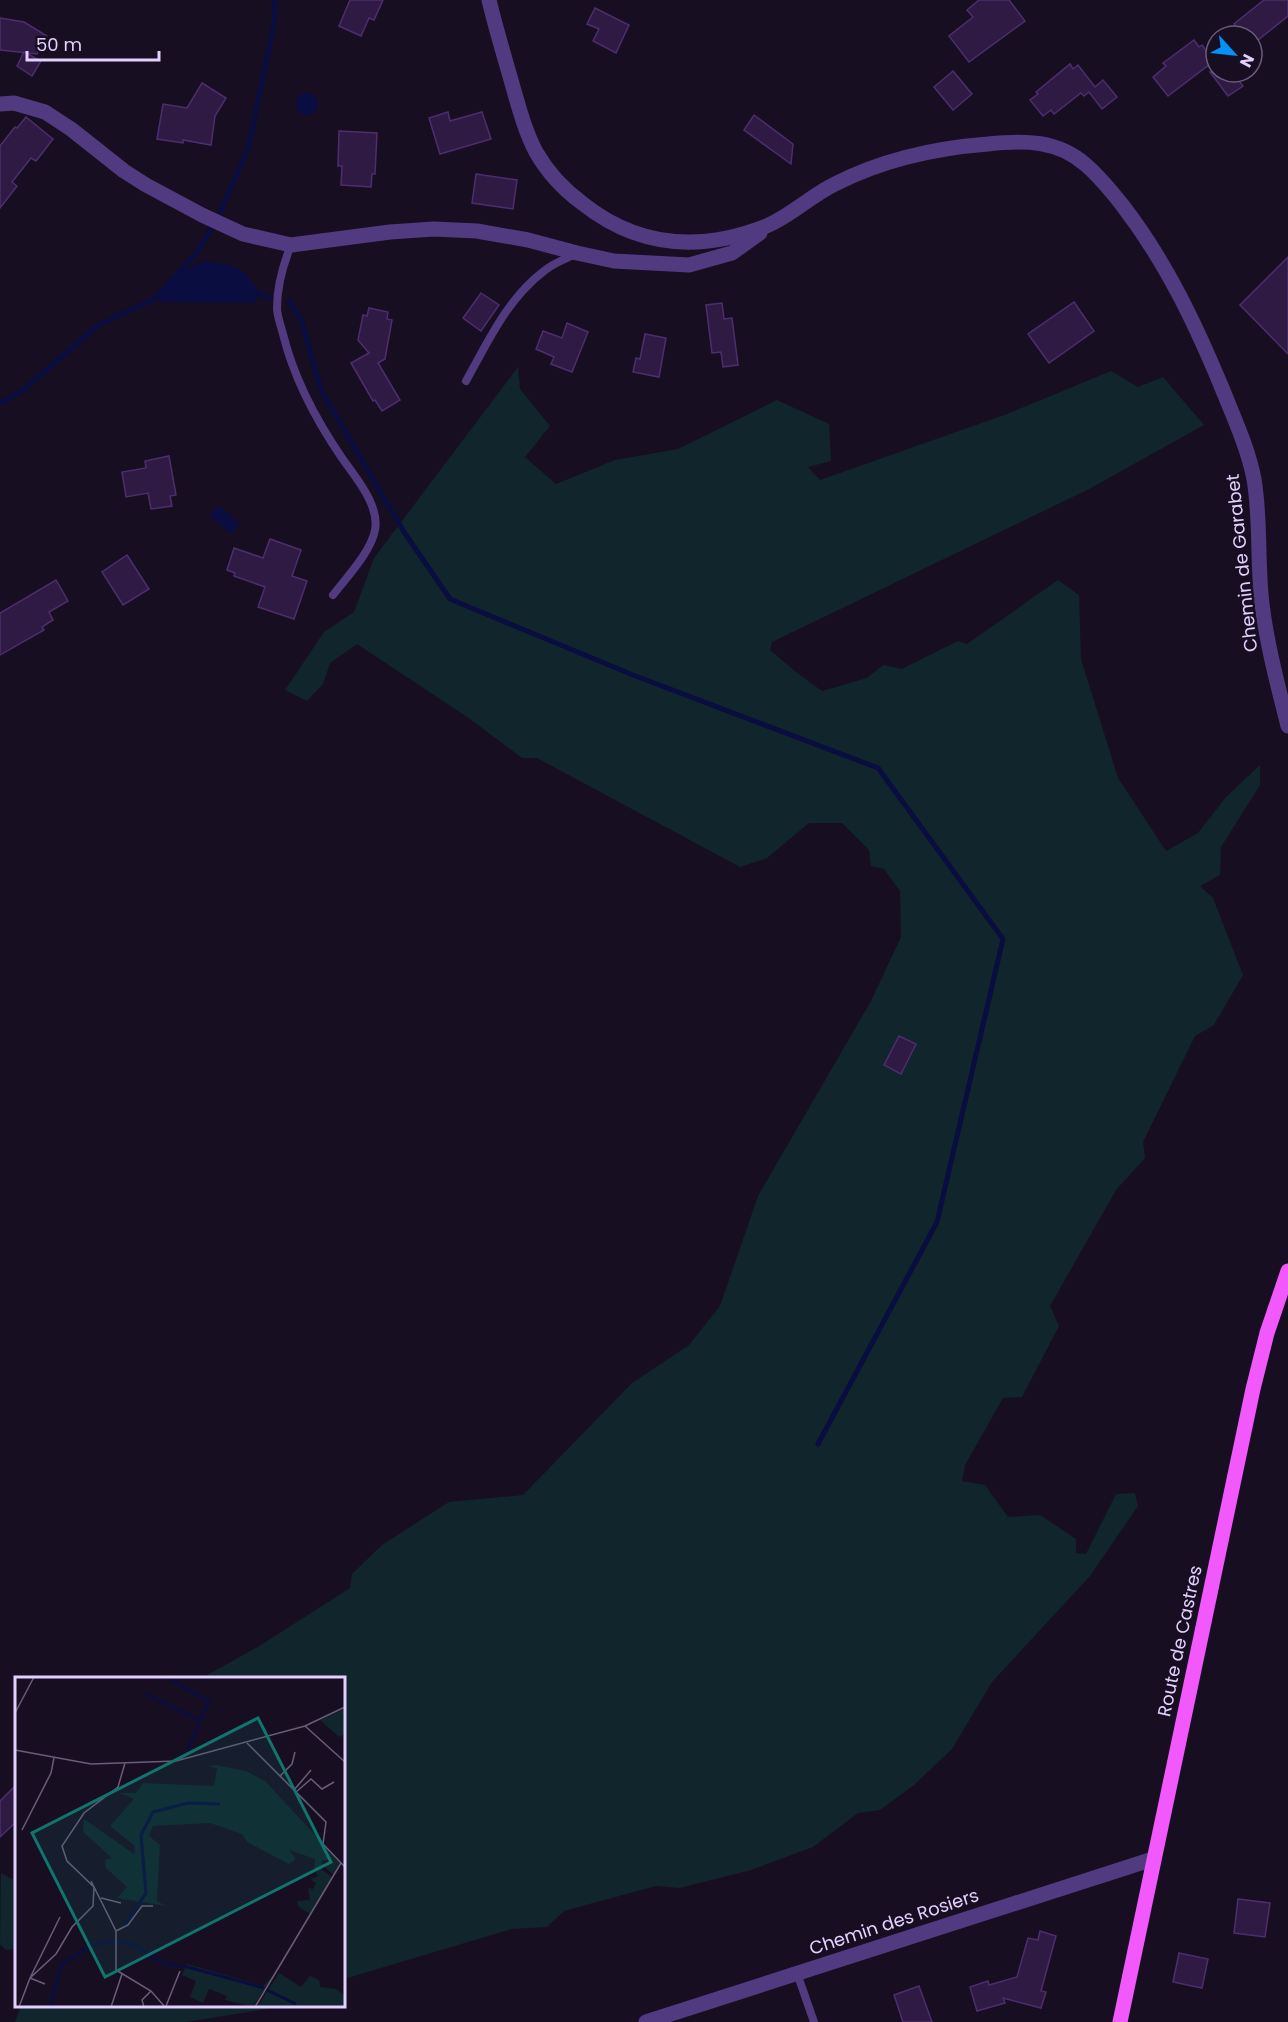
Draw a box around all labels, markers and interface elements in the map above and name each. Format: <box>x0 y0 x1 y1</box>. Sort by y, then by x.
scale bar <box>27 24 159 62</box>
north arrow <box>1204 24 1264 84</box>
text: 50 m <box>36 32 82 57</box>
text: N <box>1234 50 1260 71</box>
street label: Chemin de Garabet <box>1220 473 1263 653</box>
street label: Route de Castres <box>1151 1563 1208 1719</box>
inset map <box>15 1677 345 2007</box>
street label: Chemin des Rosiers <box>806 1882 982 1961</box>

